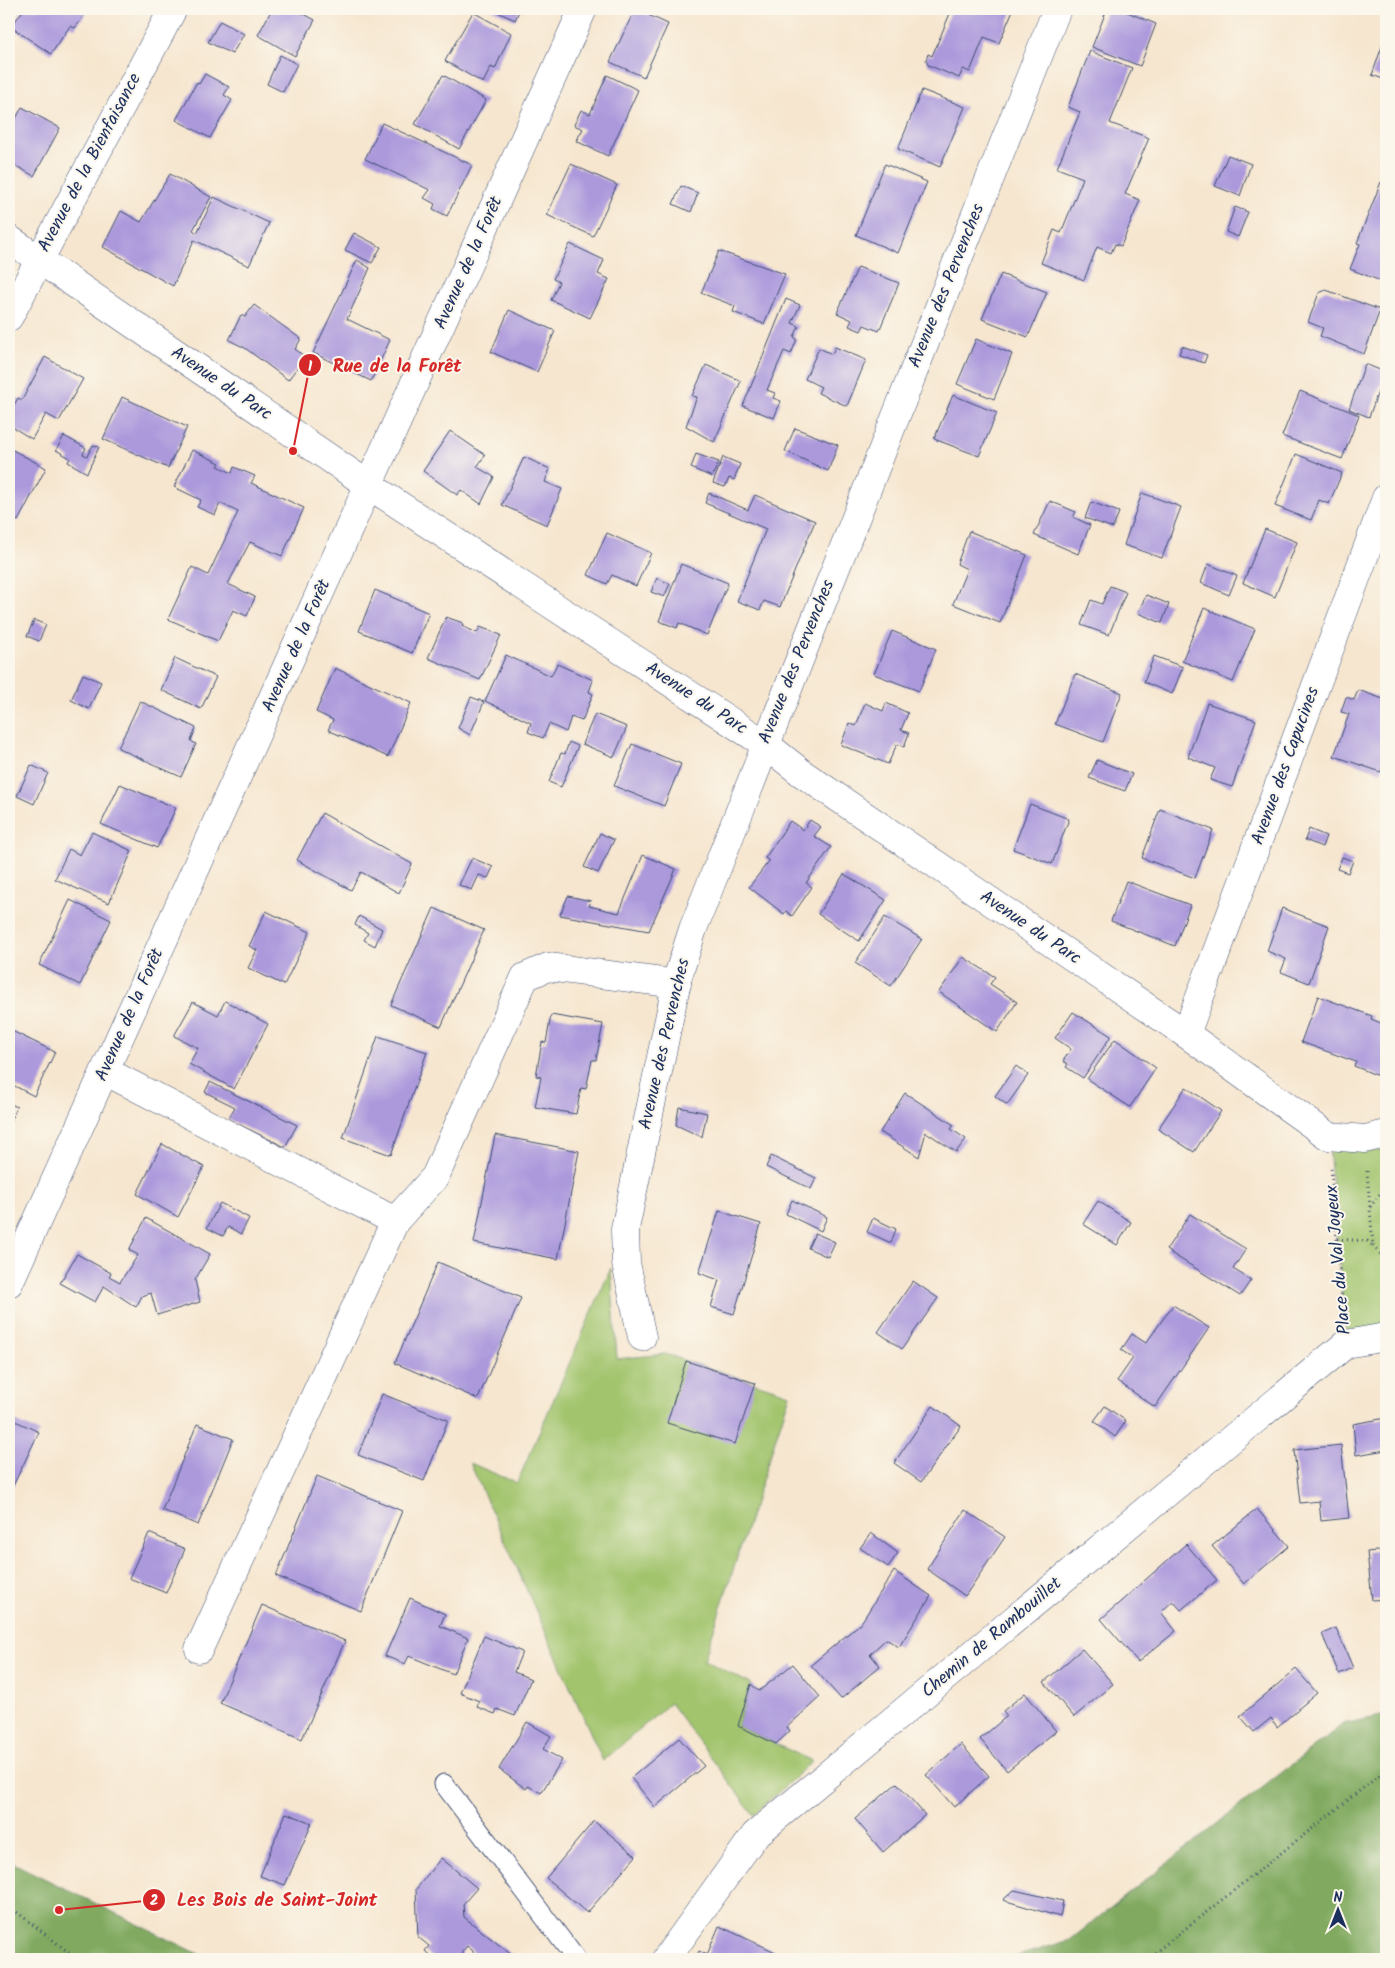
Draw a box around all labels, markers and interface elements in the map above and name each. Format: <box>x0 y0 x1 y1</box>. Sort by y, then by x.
street label: Avenue de la Bienfaisance <box>30 68 150 258</box>
street label: Avenue de la Forêt <box>427 191 512 334</box>
street label: Avenue des Pervenches <box>901 199 993 372</box>
street label: Avenue du Parc <box>164 339 278 429</box>
callout: Rue de la Forêt <box>297 348 472 382</box>
text: Rue de la Forêt <box>332 352 462 382</box>
text: 1 <box>308 355 313 379</box>
street label: Avenue de la Forêt <box>255 574 340 717</box>
street label: Avenue des Pervenches <box>751 575 843 748</box>
street label: Avenue du Parc <box>639 655 753 743</box>
street label: Avenue des Capucines <box>1244 683 1328 849</box>
street label: Avenue du Parc <box>973 883 1087 973</box>
street label: Avenue de la Forêt <box>88 943 173 1086</box>
street label: Avenue des Pervenches <box>631 955 699 1132</box>
street label: Place du Val Joyeux <box>1318 1184 1360 1336</box>
street label: Chemin de Rambouillet <box>915 1570 1070 1706</box>
callout: Les Bois de Saint-Joint <box>142 1883 387 1917</box>
text: Les Bois de Saint-Joint <box>177 1886 378 1916</box>
north arrow <box>1312 1886 1362 1936</box>
text: N <box>1334 1887 1343 1909</box>
text: 2 <box>150 1889 159 1913</box>

